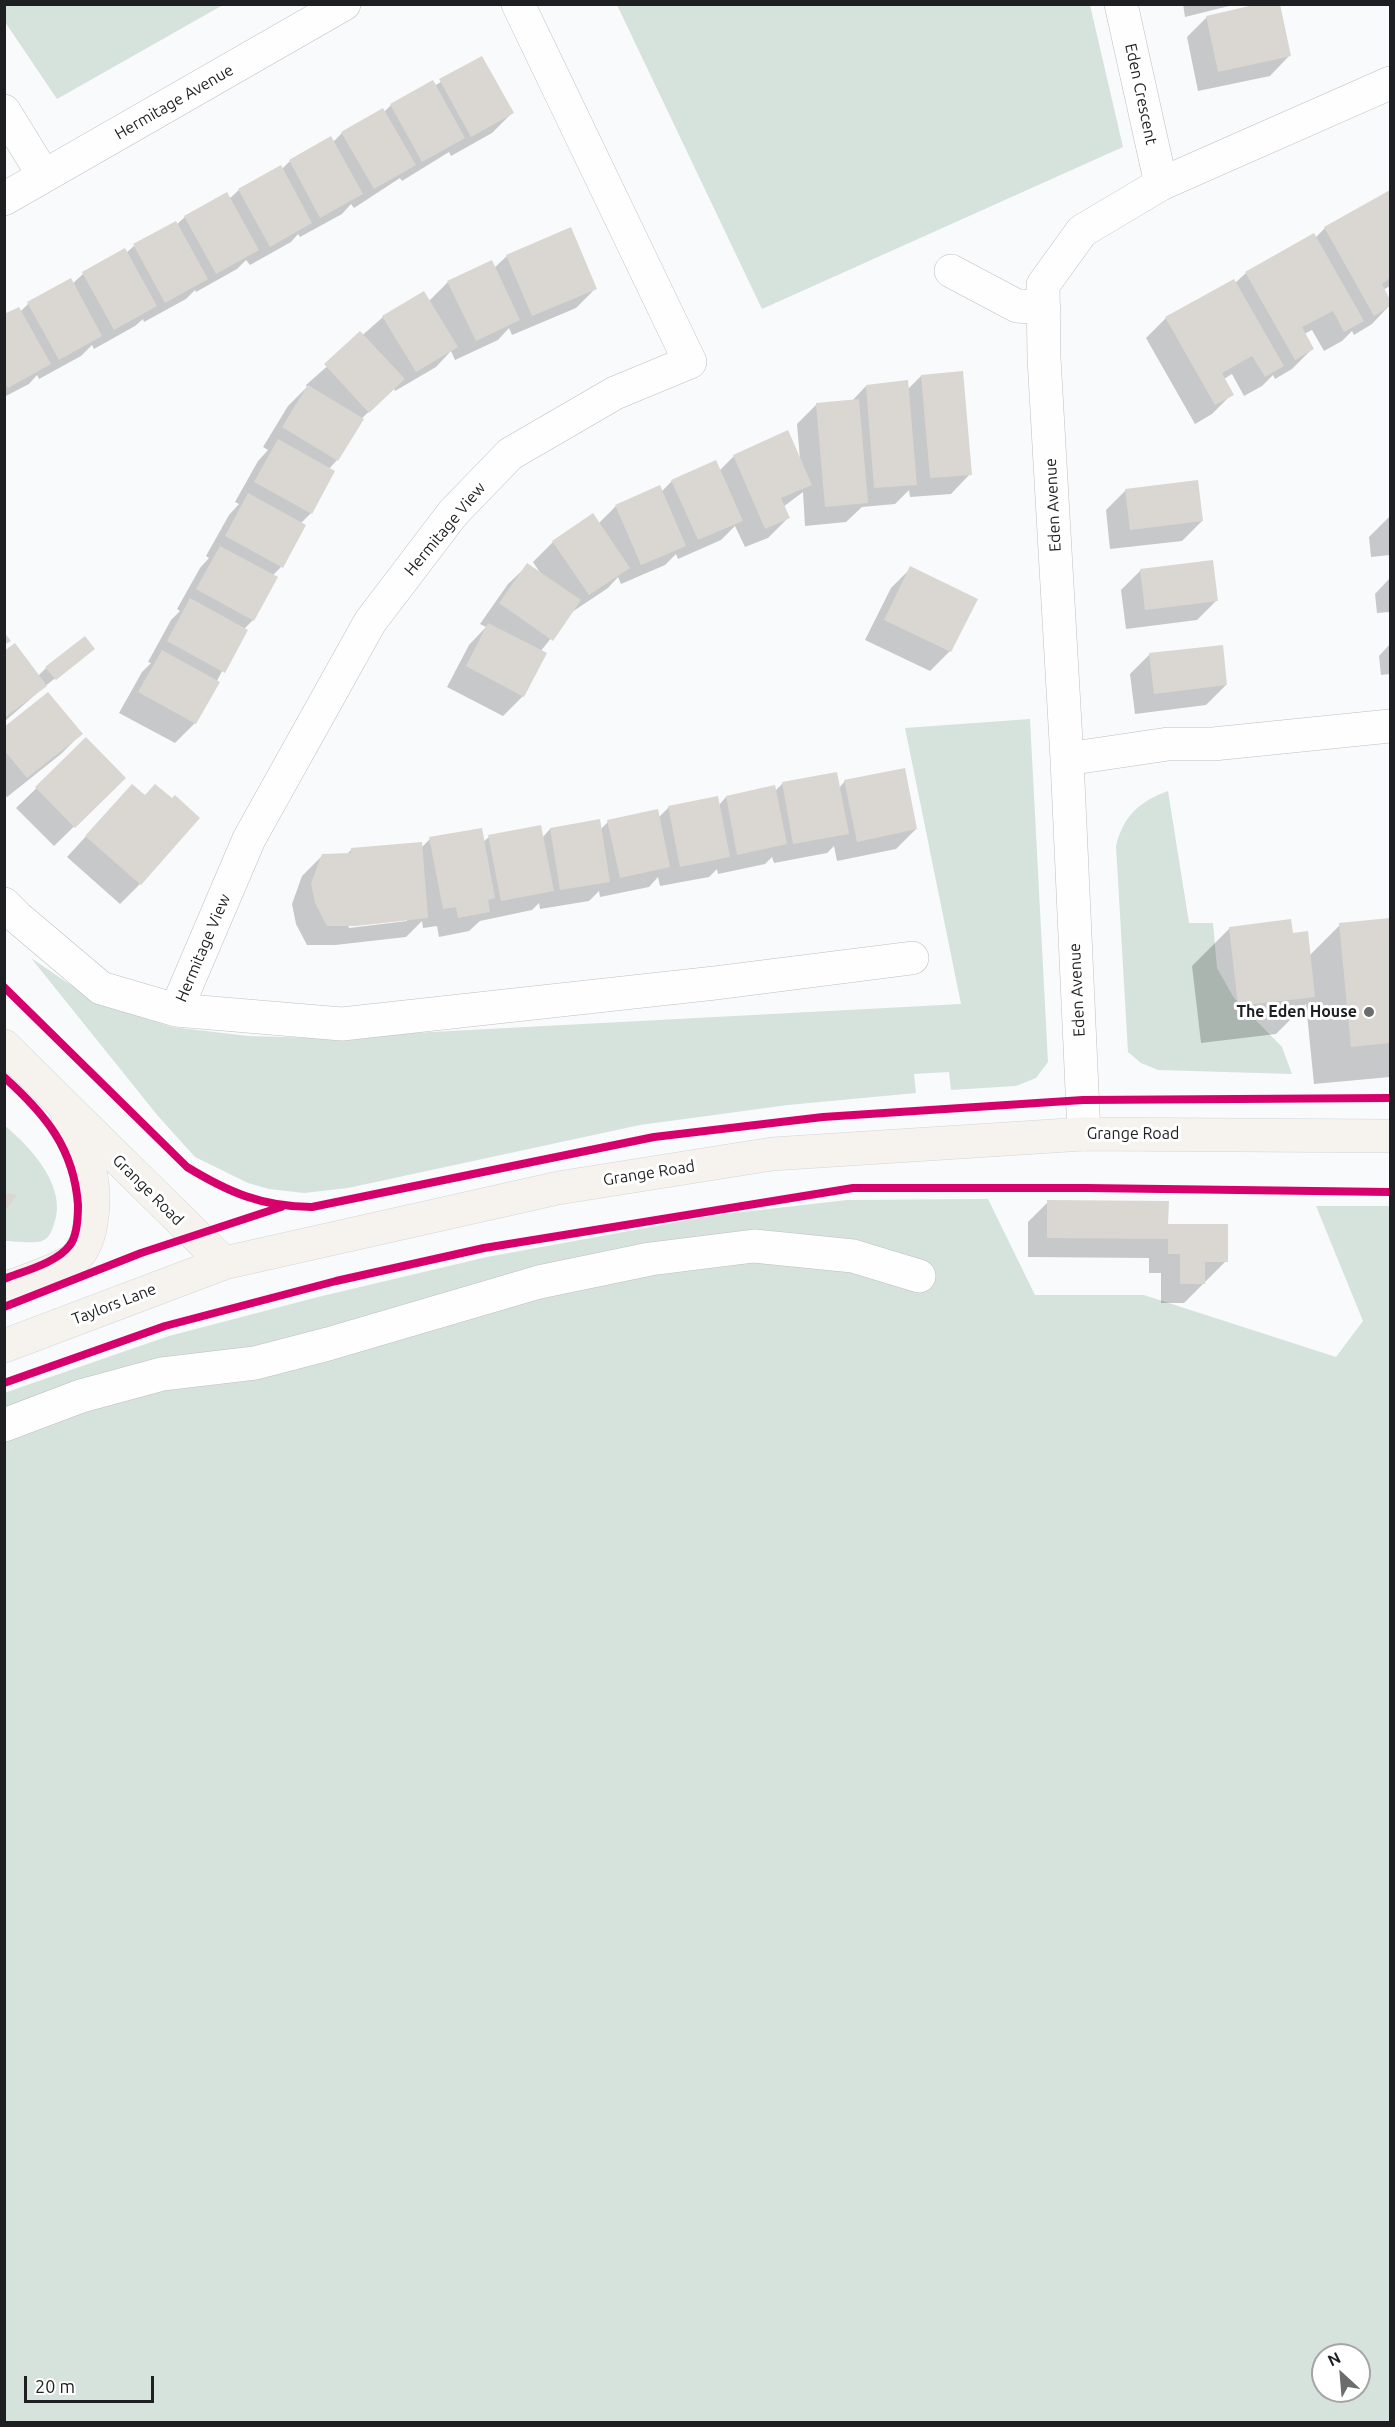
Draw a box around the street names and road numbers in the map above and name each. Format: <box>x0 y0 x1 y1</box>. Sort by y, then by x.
street label: Eden Crescent <box>1121 42 1161 146</box>
street label: Hermitage Avenue <box>111 60 237 144</box>
street label: Eden Avenue <box>1041 458 1065 552</box>
street label: Hermitage View <box>400 479 490 579</box>
street label: Hermitage View <box>172 891 234 1005</box>
street label: Eden Avenue <box>1065 943 1089 1037</box>
street label: Grange Road <box>1087 1124 1179 1144</box>
street label: Grange Road <box>108 1150 188 1230</box>
street label: Grange Road <box>602 1156 696 1190</box>
street label: Taylors Lane <box>69 1279 159 1329</box>

